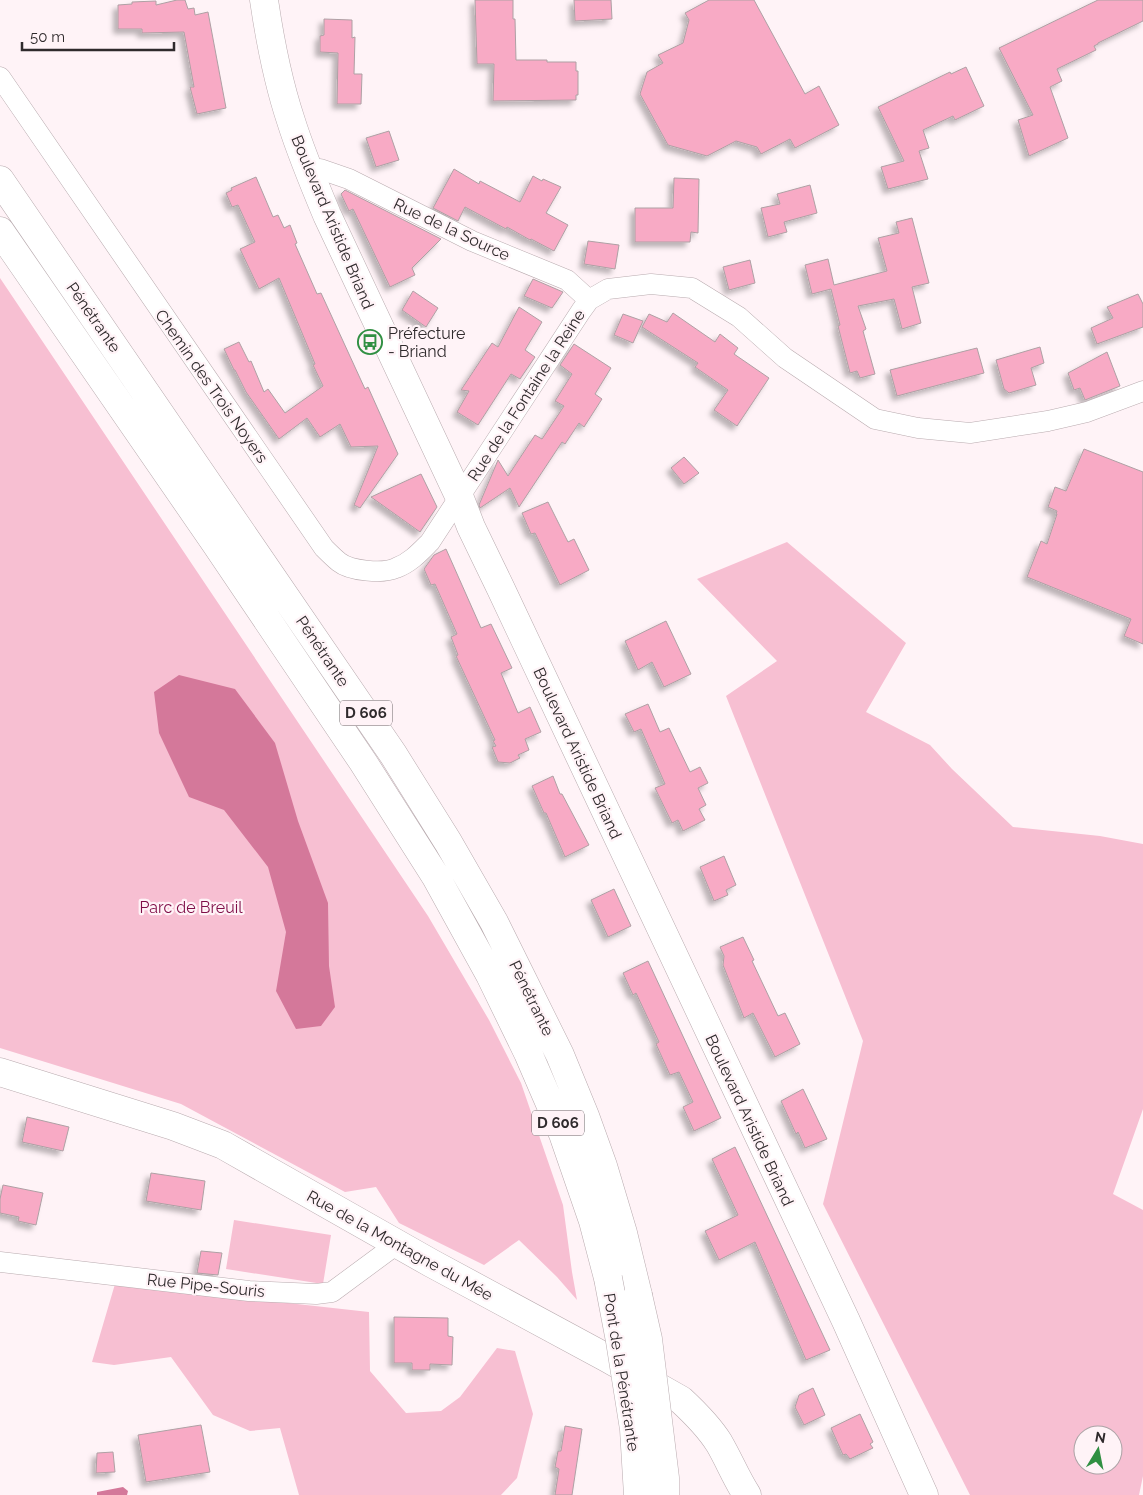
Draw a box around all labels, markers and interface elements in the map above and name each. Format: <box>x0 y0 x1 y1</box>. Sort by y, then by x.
scale bar <box>22 20 175 52</box>
text: 50 m <box>30 28 65 46</box>
street label: Boulevard Aristide Briand <box>287 132 378 312</box>
street label: Rue de la Source <box>391 194 513 265</box>
street label: Pénétrante <box>62 279 125 356</box>
street label: Chemin des Trois Noyers <box>151 306 272 467</box>
street label: Rue de la Fontaine la Reine <box>464 306 589 485</box>
place label: Préfecture - Briand <box>388 324 465 361</box>
bus stop icon: Préfecture - Briand <box>357 329 383 355</box>
street label: Pénétrante <box>292 612 353 690</box>
street label: Boulevard Aristide Briand <box>529 665 626 842</box>
road number: D 606 <box>340 700 392 726</box>
park label: Parc de Breuil <box>140 898 243 917</box>
street label: Pénétrante <box>505 957 558 1039</box>
street label: Boulevard Aristide Briand <box>701 1032 798 1209</box>
road number: D 606 <box>532 1110 584 1136</box>
street label: Rue de la Montagne du Mée <box>304 1186 496 1305</box>
street label: Rue Pipe-Souris <box>146 1270 266 1301</box>
street label: Pont de la Pénétrante <box>600 1292 643 1453</box>
north arrow <box>1073 1425 1123 1475</box>
text: N <box>1094 1428 1107 1446</box>

